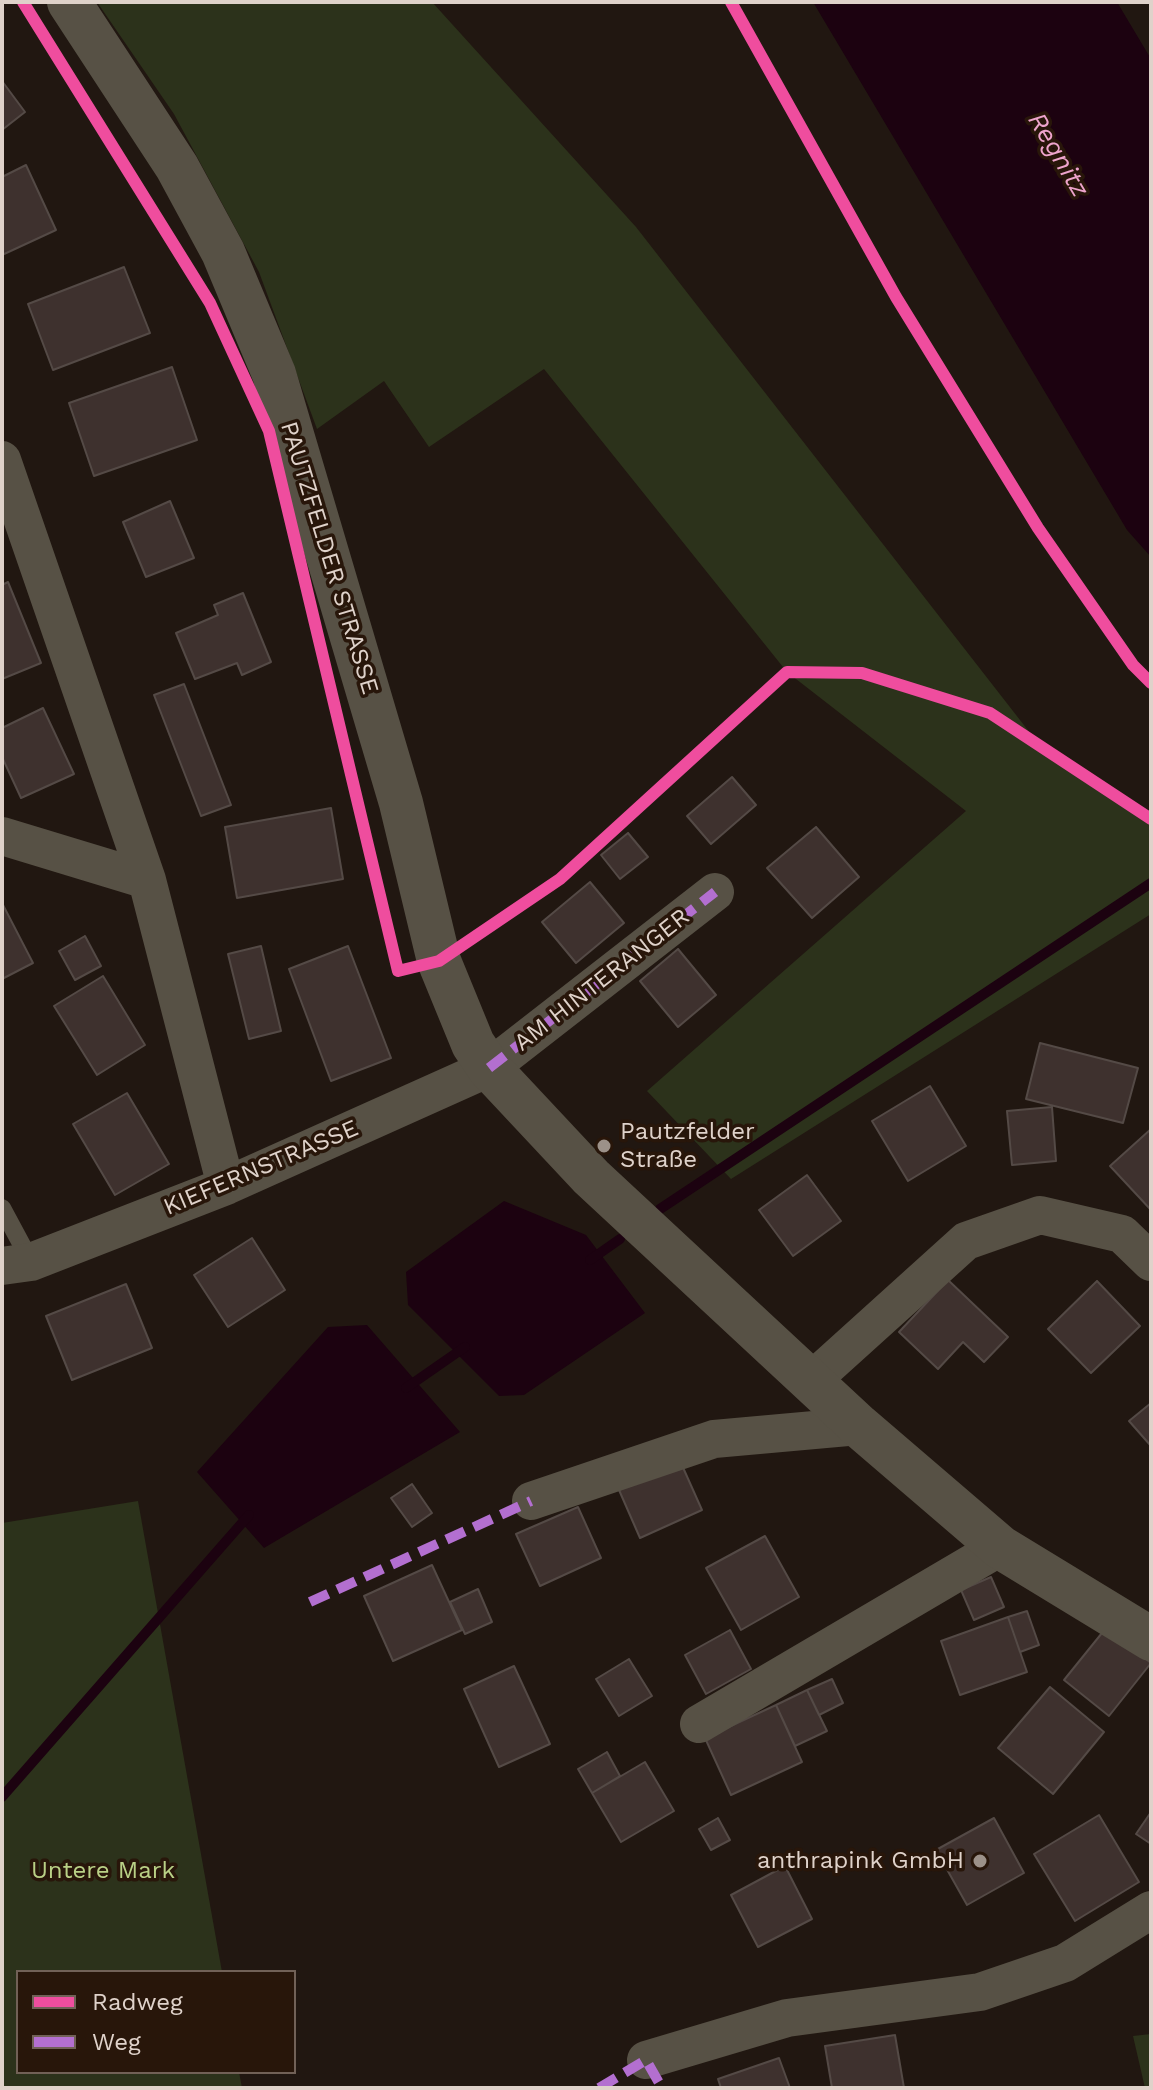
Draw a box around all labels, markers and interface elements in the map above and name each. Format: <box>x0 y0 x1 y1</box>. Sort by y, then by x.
water label: Regnitz <box>1021 107 1095 203</box>
street label: PAUTZFELDER STRASSE <box>274 418 384 698</box>
street label: AM HINTERANGER <box>509 903 695 1057</box>
street label: KIEFERNSTRASSE <box>159 1114 363 1222</box>
place label: Pautzfelder Straße <box>620 1118 755 1174</box>
marker: Pautzfelder Straße <box>595 1137 613 1155</box>
place label: anthrapink GmbH <box>757 1847 964 1875</box>
marker: anthrapink GmbH <box>971 1852 989 1870</box>
park label: Untere Mark <box>31 1857 175 1885</box>
legend <box>16 1970 296 2074</box>
text: Radweg <box>92 1988 183 2016</box>
text: Weg <box>92 2028 141 2056</box>

